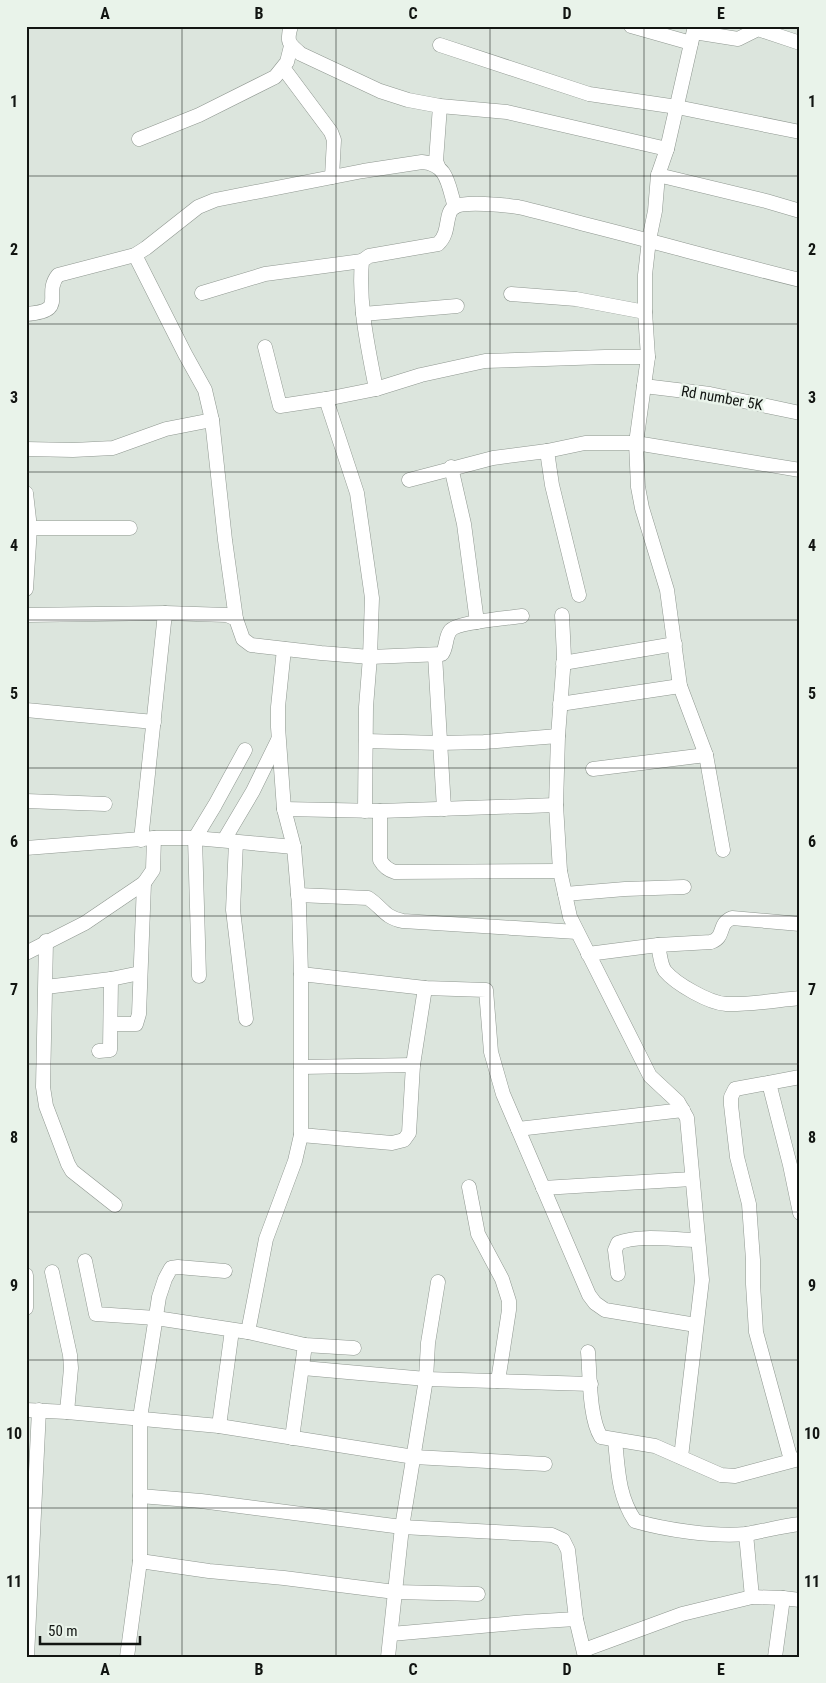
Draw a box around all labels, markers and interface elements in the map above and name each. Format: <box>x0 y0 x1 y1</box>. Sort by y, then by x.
text: A <box>100 4 110 23</box>
text: B <box>255 4 264 23</box>
text: C <box>408 4 418 23</box>
text: D <box>562 4 572 23</box>
text: E <box>717 4 725 23</box>
text: 1 <box>10 92 18 111</box>
text: 1 <box>808 92 816 111</box>
text: 2 <box>10 240 18 259</box>
text: 2 <box>808 240 816 259</box>
street label: Rd number 5K <box>680 382 765 414</box>
text: 3 <box>10 388 18 407</box>
text: 3 <box>808 388 816 407</box>
text: 4 <box>10 536 18 555</box>
text: 4 <box>808 536 816 555</box>
text: 5 <box>10 684 18 703</box>
text: 5 <box>808 684 816 703</box>
text: 6 <box>10 832 18 851</box>
text: 6 <box>808 832 816 851</box>
text: 7 <box>10 980 18 999</box>
text: 7 <box>808 980 816 999</box>
text: 8 <box>10 1128 18 1147</box>
text: 8 <box>808 1128 816 1147</box>
text: 9 <box>10 1276 18 1295</box>
text: 9 <box>808 1276 816 1295</box>
text: 10 <box>6 1424 22 1443</box>
text: 10 <box>804 1424 820 1443</box>
text: 11 <box>6 1572 22 1591</box>
text: 11 <box>804 1572 820 1591</box>
scale bar <box>40 1613 140 1645</box>
text: 50 m <box>48 1622 78 1640</box>
text: A <box>100 1660 110 1679</box>
text: B <box>255 1660 264 1679</box>
text: C <box>408 1660 418 1679</box>
text: D <box>562 1660 572 1679</box>
text: E <box>717 1660 725 1679</box>

